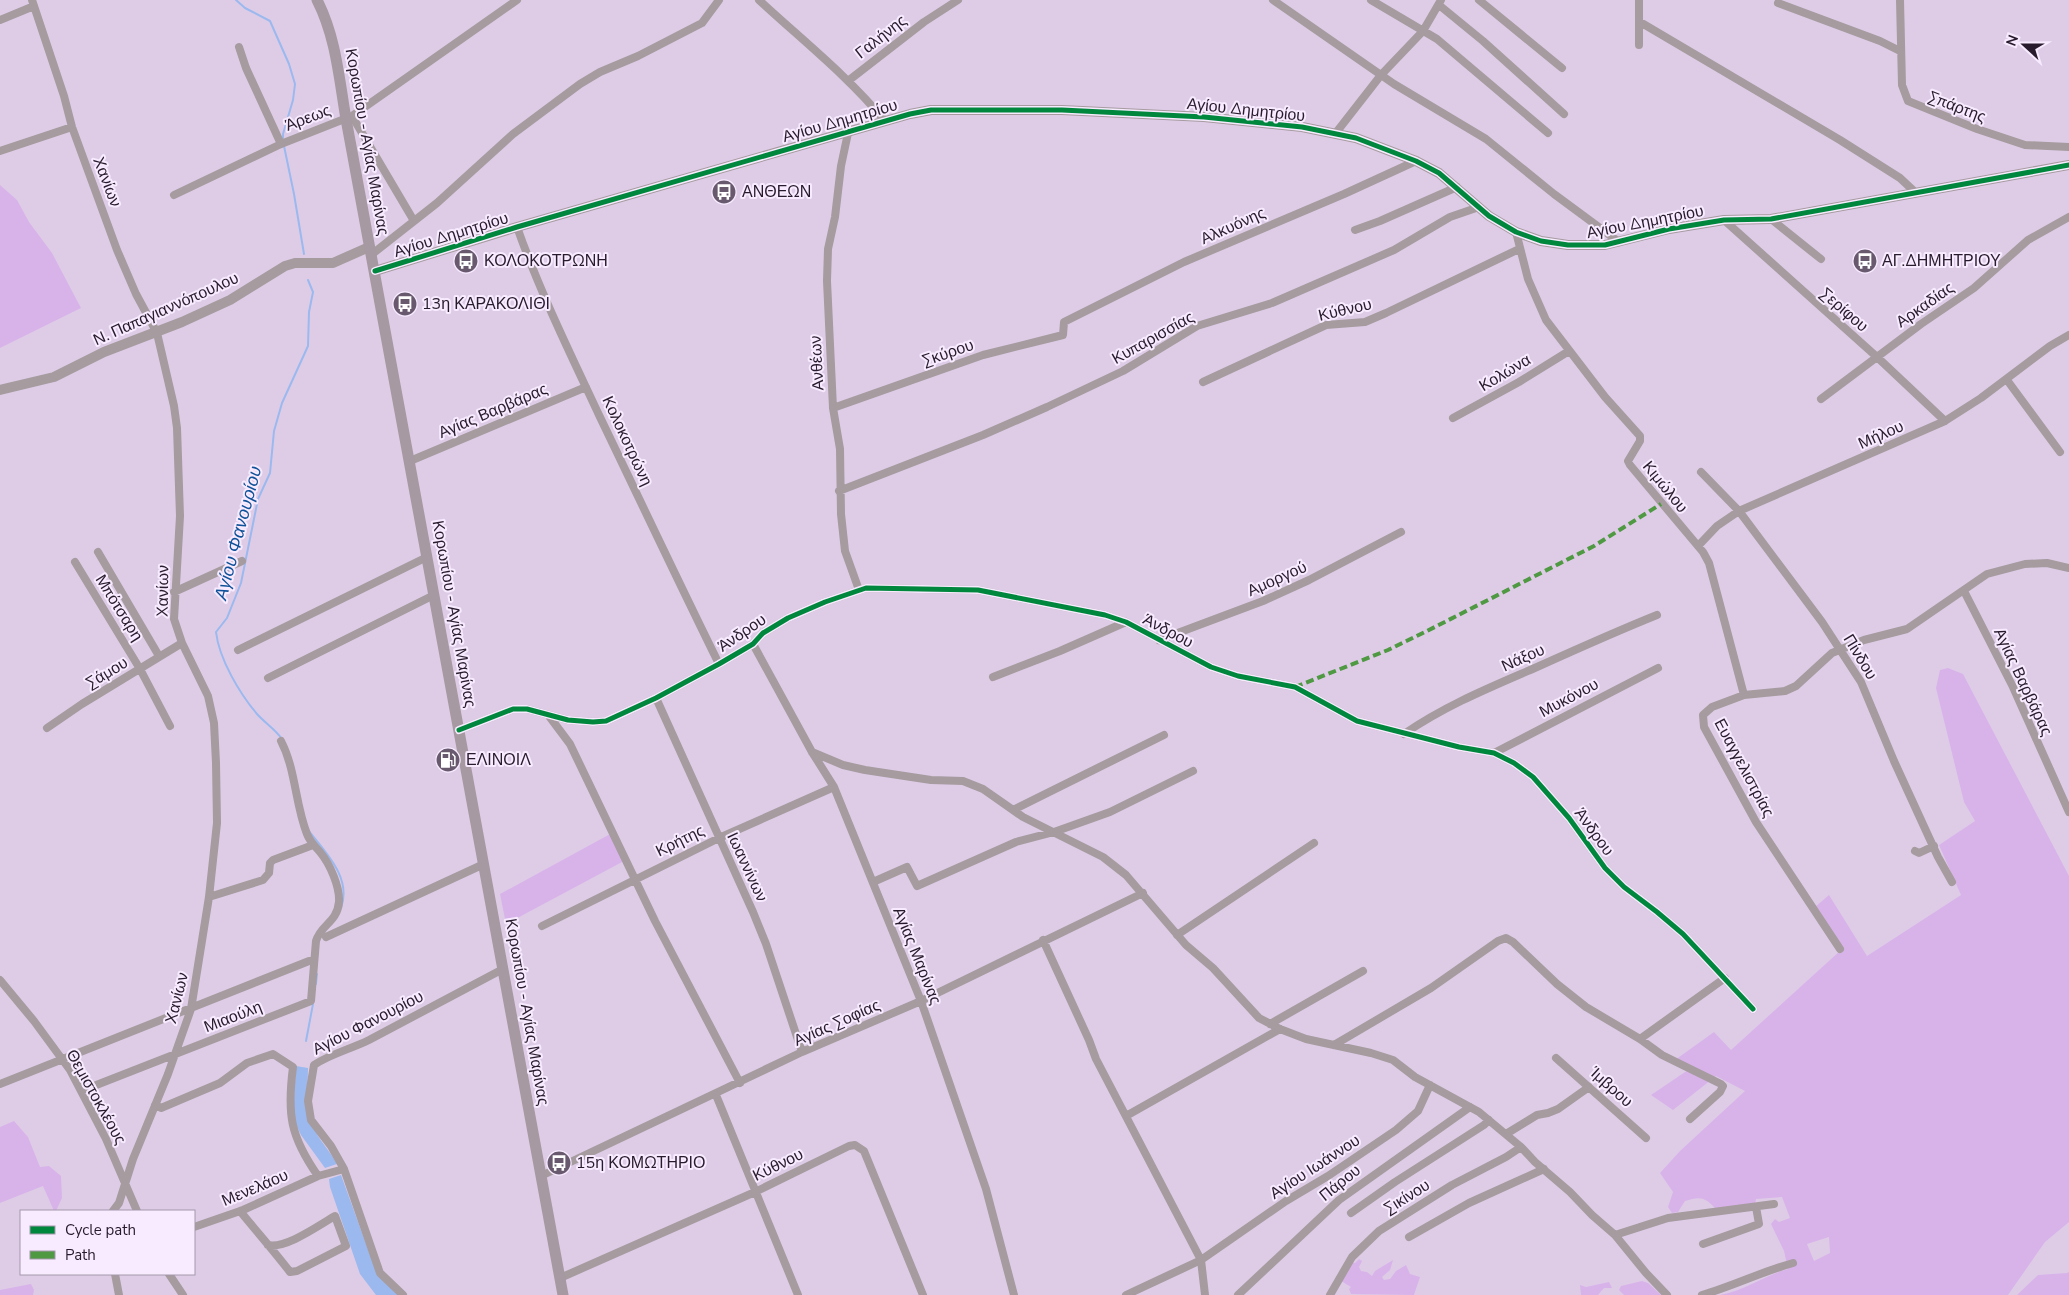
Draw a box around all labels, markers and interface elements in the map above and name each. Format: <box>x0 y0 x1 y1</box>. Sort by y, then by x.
street label: Γαλήνης <box>851 10 911 64</box>
north arrow <box>1999 20 2049 70</box>
text: N <box>2002 32 2023 49</box>
street label: Κορωπίου - Αγίας Μαρίνας <box>340 47 394 238</box>
street label: Σπάρτης <box>1925 86 1989 128</box>
street label: Αγίου Δημητρίου <box>1186 93 1306 127</box>
street label: Αγίου Δημητρίου <box>780 94 900 148</box>
street label: Άρεως <box>282 99 334 137</box>
street label: Χανίων <box>87 154 127 210</box>
bus stop icon: ΑΝΘΕΩΝ <box>711 179 737 205</box>
place label: ΑΝΘΕΩΝ <box>742 181 811 203</box>
street label: Αγίου Δημητρίου <box>1585 200 1705 244</box>
street label: Αλκυόνης <box>1197 202 1269 250</box>
street label: Αγίου Δημητρίου <box>391 207 511 263</box>
bus stop icon: ΚΟΛΟΚΟΤΡΩΝΗ <box>453 248 479 274</box>
bus stop icon: ΑΓ.ΔΗΜΗΤΡΙΟΥ <box>1852 248 1878 274</box>
place label: ΚΟΛΟΚΟΤΡΩΝΗ <box>484 250 608 272</box>
place label: ΑΓ.ΔΗΜΗΤΡΙΟΥ <box>1882 250 2001 272</box>
street label: Ν. Παπαγιαννόπουλου <box>90 267 242 351</box>
street label: Αρκαδίας <box>1892 277 1959 333</box>
street label: Σερίφου <box>1815 283 1873 337</box>
bus stop icon: 13η ΚΑΡΑΚΟΛΙΘΙ <box>392 291 418 317</box>
place label: 13η ΚΑΡΑΚΟΛΙΘΙ <box>422 293 550 315</box>
street label: Κύθνου <box>1316 293 1374 327</box>
street label: Κυπαρισσίας <box>1108 306 1198 370</box>
street label: Σκύρου <box>919 334 977 372</box>
street label: Ανθέων <box>805 335 829 391</box>
street label: Κολώνα <box>1475 349 1535 397</box>
street label: Αγίας Βαρβάρας <box>435 378 551 444</box>
street label: Κολοκοτρώνη <box>597 392 657 490</box>
street label: Μήλου <box>1855 415 1907 455</box>
street label: Κιμώλου <box>1637 456 1693 518</box>
water label: Αγίου Φανουρίου <box>208 463 267 604</box>
street label: Κορωπίου - Αγίας Μαρίνας <box>427 519 481 710</box>
street label: Αμοργού <box>1244 556 1310 602</box>
street label: Χανίων <box>152 565 174 617</box>
street label: Μπότσαρη <box>90 571 148 645</box>
street label: Άνδρου <box>713 609 771 657</box>
street label: Άνδρου <box>1139 609 1197 653</box>
street label: Αγίας Βαρβάρας <box>1988 625 2058 740</box>
street label: Πίνδου <box>1838 630 1882 684</box>
street label: Νάξου <box>1498 639 1548 677</box>
street label: Σάμου <box>82 652 132 694</box>
street label: Μυκόνου <box>1535 673 1603 723</box>
street label: Ευαγγελιστρίας <box>1709 715 1779 822</box>
fuel station icon: ΕΛΙΝΟΙΛ <box>435 747 461 773</box>
place label: ΕΛΙΝΟΙΛ <box>466 749 531 771</box>
street label: Άνδρου <box>1569 804 1619 860</box>
street label: Κρήτης <box>652 820 708 862</box>
street label: Ιωαννίνων <box>721 829 773 905</box>
street label: Αγίας Μαρίνας <box>887 904 947 1008</box>
street label: Κορωπίου - Αγίας Μαρίνας <box>500 917 554 1108</box>
street label: Χανίων <box>160 970 194 1026</box>
street label: Αγίου Φανουρίου <box>309 986 427 1060</box>
street label: Αγίας Σοφίας <box>790 994 884 1052</box>
street label: Μιαούλη <box>201 996 265 1038</box>
street label: Θεμιστοκλέους <box>61 1046 131 1149</box>
street label: Ίμβρου <box>1584 1061 1637 1112</box>
street label: Αγίου Ιωάννου <box>1266 1130 1364 1204</box>
street label: Κύθνου <box>749 1143 807 1187</box>
bus stop icon: 15η ΚΟΜΩΤΗΡΙΟ <box>546 1150 572 1176</box>
place label: 15η ΚΟΜΩΤΗΡΙΟ <box>576 1152 706 1174</box>
street label: Πάρου <box>1315 1159 1365 1207</box>
street label: Μενελάου <box>218 1164 292 1212</box>
street label: Σικίνου <box>1380 1174 1434 1220</box>
legend <box>20 1210 195 1275</box>
text: Cycle path <box>65 1220 136 1240</box>
text: Path <box>65 1245 96 1265</box>

